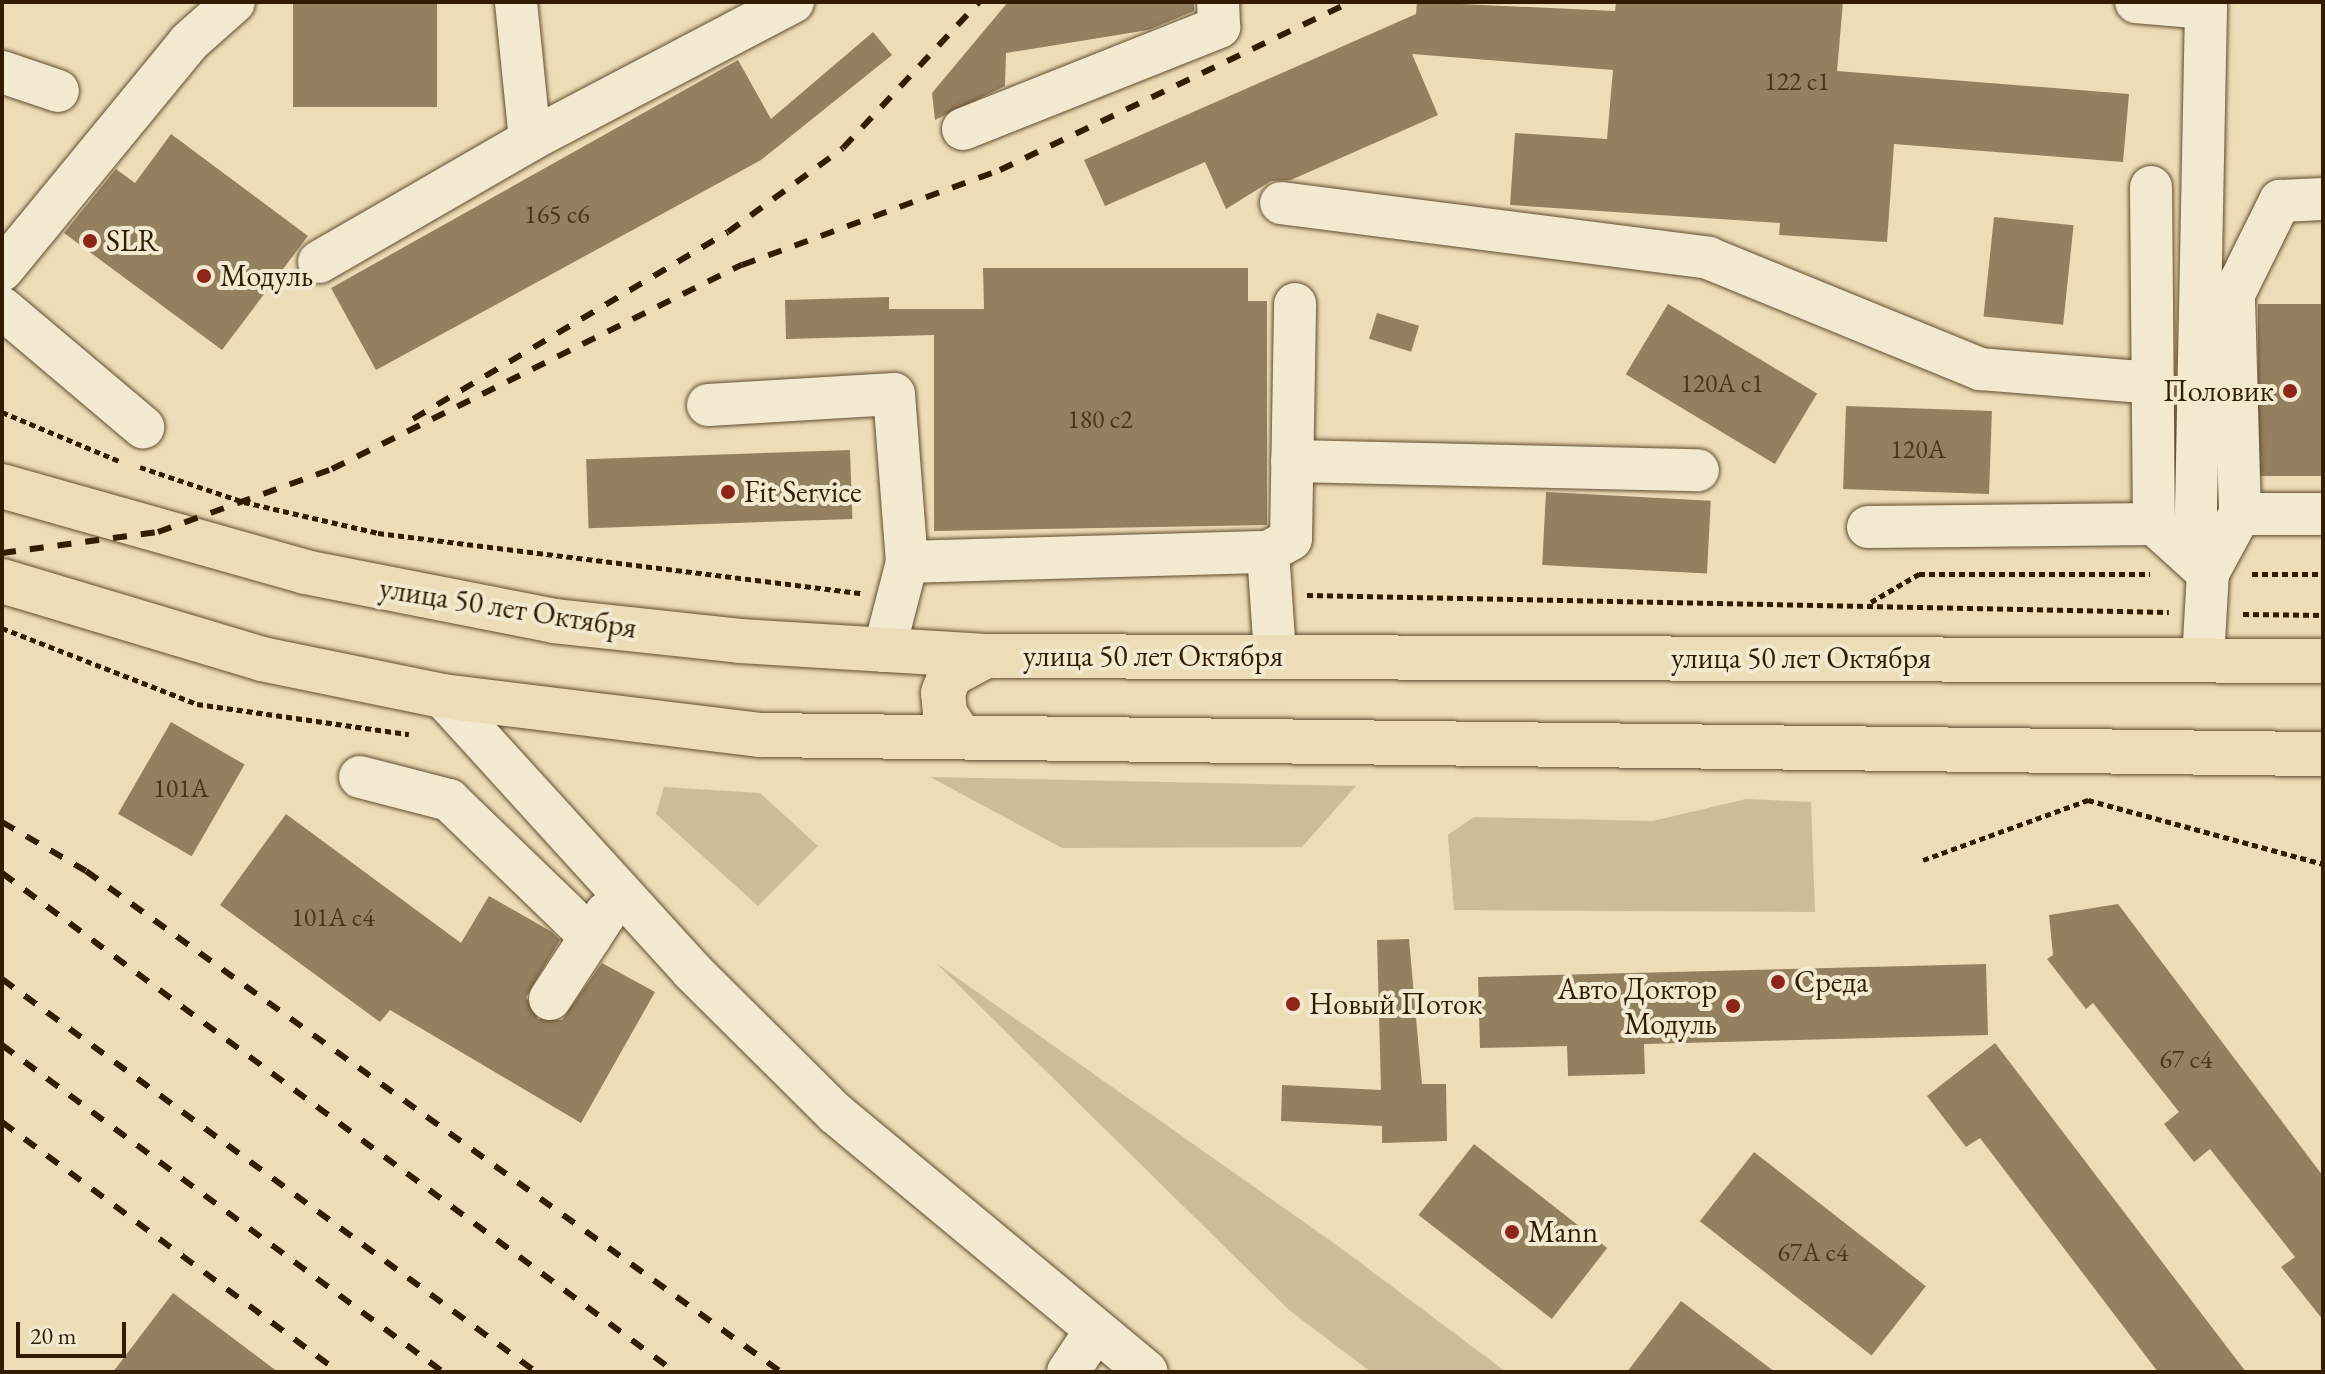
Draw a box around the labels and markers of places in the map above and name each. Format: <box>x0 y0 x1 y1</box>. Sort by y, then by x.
place label: SLR <box>106 223 159 259</box>
marker: SLR <box>81 232 99 250</box>
place label: Модуль <box>220 258 313 294</box>
marker: Модуль <box>195 267 213 285</box>
place label: Половик <box>2163 373 2274 409</box>
marker: Половик <box>2281 382 2299 400</box>
place label: Fit Service <box>744 474 862 510</box>
marker: Fit Service <box>719 483 737 501</box>
place label: Среда <box>1794 964 1868 1000</box>
place label: Авто Доктор Модуль <box>1557 971 1717 1042</box>
marker: Среда <box>1769 973 1787 991</box>
place label: Новый Поток <box>1309 986 1482 1022</box>
marker: Новый Поток <box>1284 995 1302 1013</box>
marker: Авто Доктор Модуль <box>1724 997 1742 1015</box>
place label: Mann <box>1528 1214 1598 1250</box>
marker: Mann <box>1503 1223 1521 1241</box>

